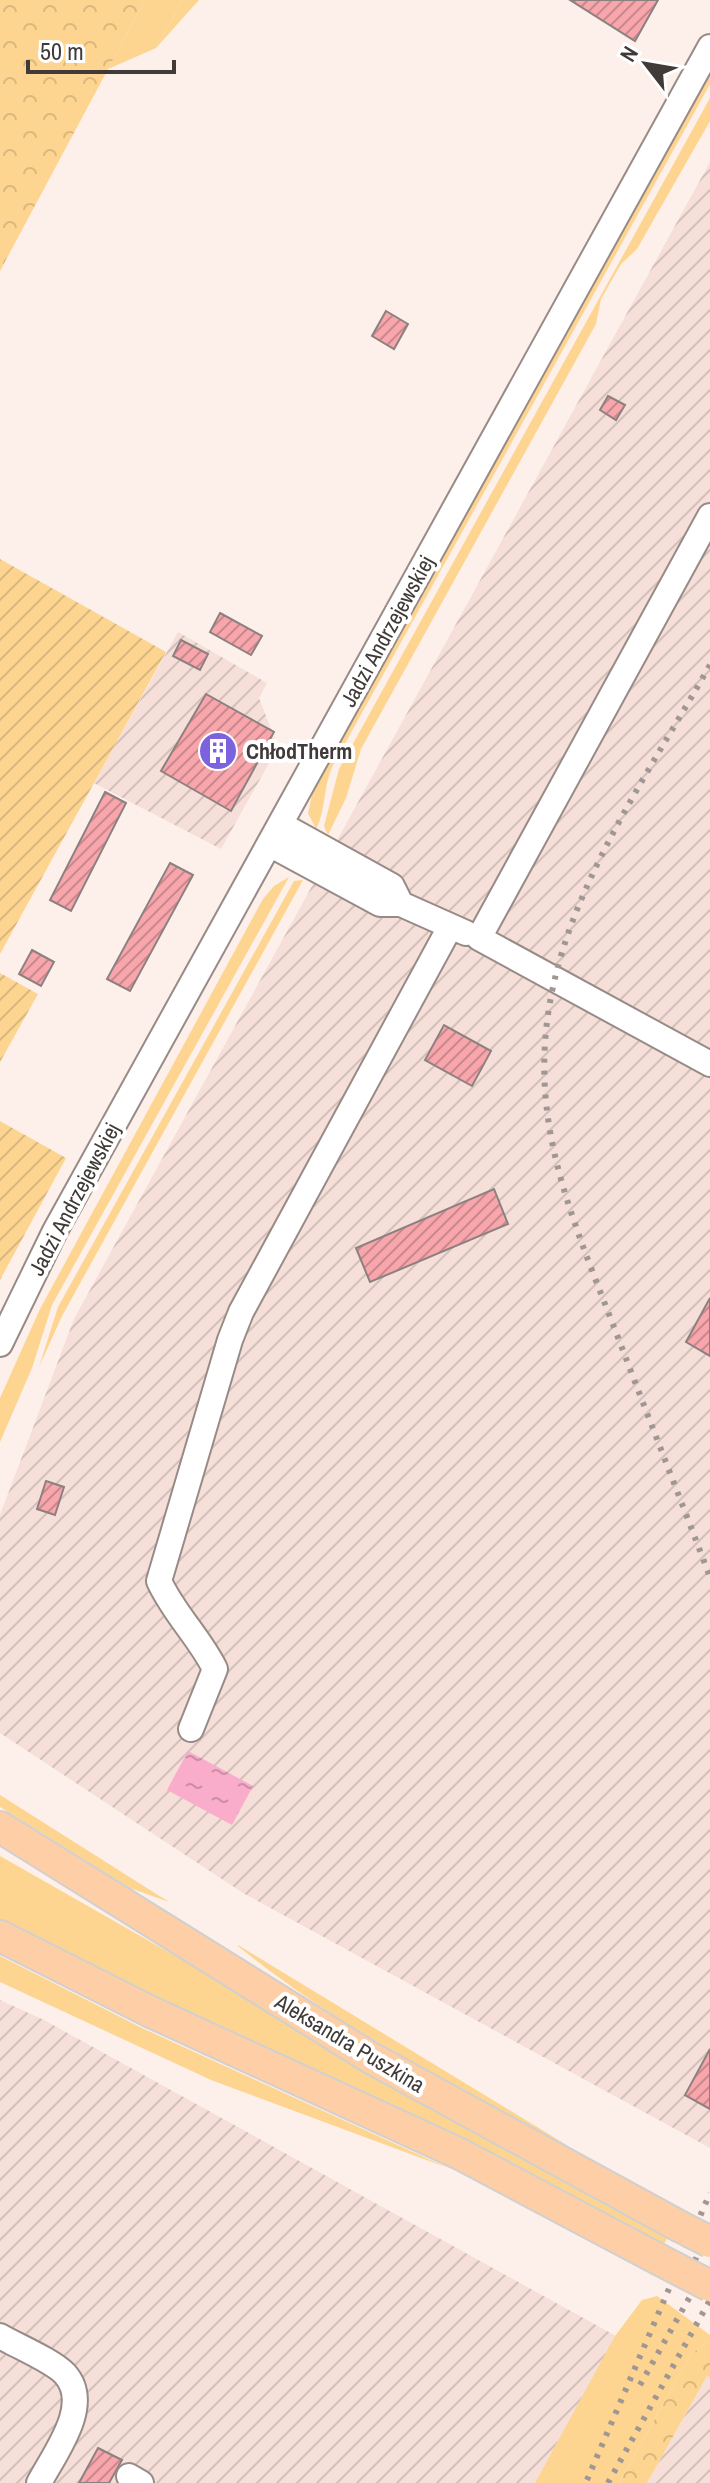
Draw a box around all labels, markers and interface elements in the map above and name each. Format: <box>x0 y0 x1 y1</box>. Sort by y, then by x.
scale bar <box>28 24 174 74</box>
north arrow <box>606 24 686 104</box>
text: 50 m <box>40 35 84 67</box>
text: N <box>613 40 645 67</box>
street label: Jadzi Andrzejewskiej <box>333 550 441 712</box>
building icon: ChłodTherm <box>197 730 239 772</box>
place label: ChłodTherm <box>246 736 352 766</box>
street label: Jadzi Andrzejewskiej <box>21 1118 127 1280</box>
street label: Aleksandra Puszkina <box>269 1986 430 2099</box>

